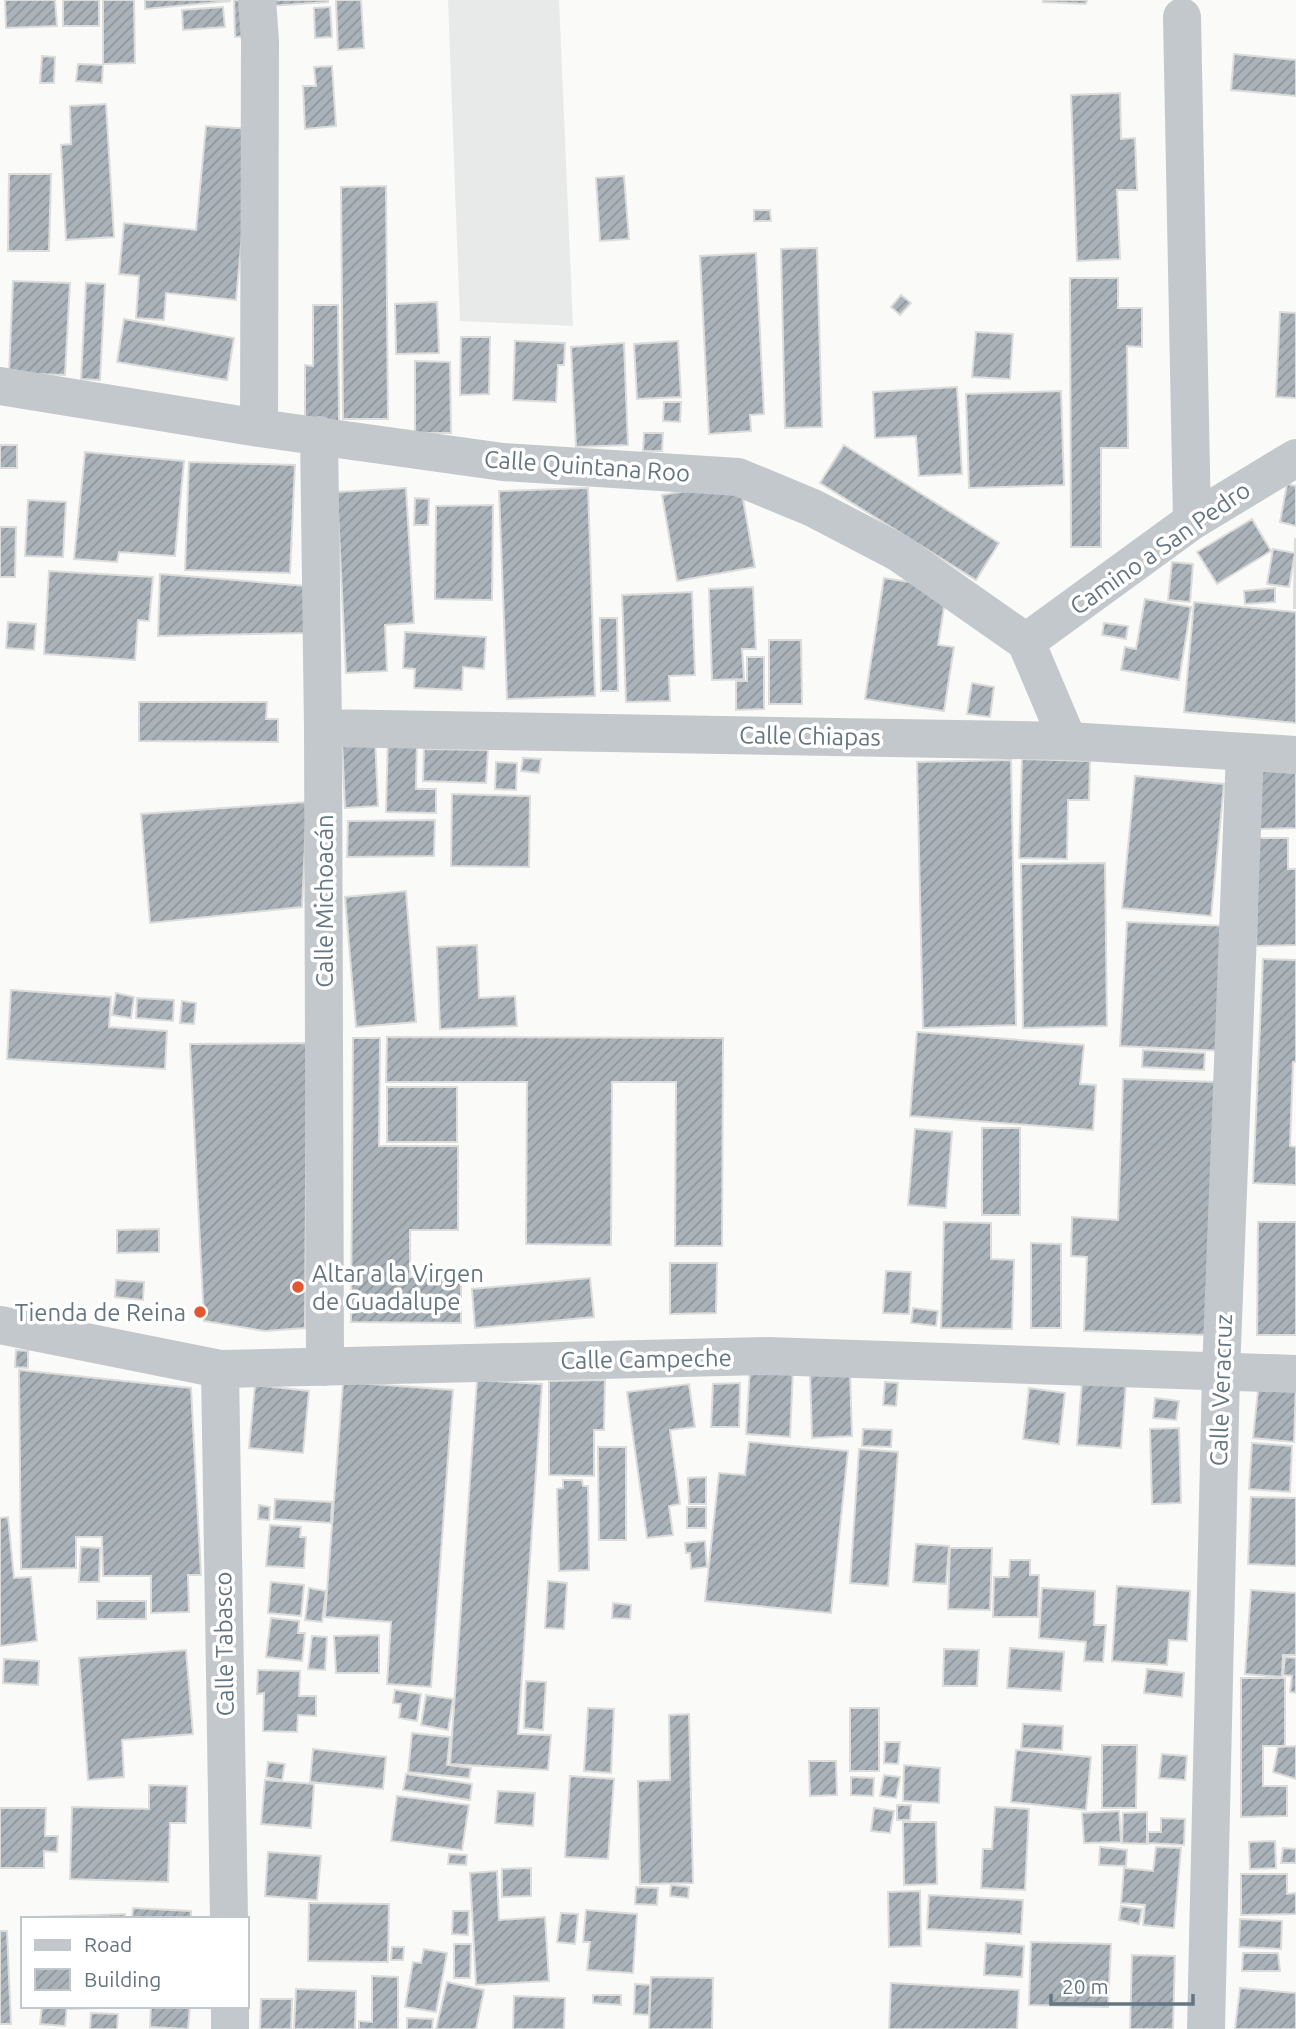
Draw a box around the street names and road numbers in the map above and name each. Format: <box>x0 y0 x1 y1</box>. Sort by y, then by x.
street label: Calle Quintana Roo <box>483 445 691 487</box>
street label: Camino a San Pedro <box>1065 476 1255 620</box>
street label: Calle Chiapas <box>739 721 881 751</box>
street label: Calle Michoacán <box>311 814 338 988</box>
street label: Calle Veracruz <box>1205 1313 1237 1467</box>
street label: Calle Campeche <box>560 1344 732 1374</box>
street label: Calle Tabasco <box>209 1571 239 1717</box>

